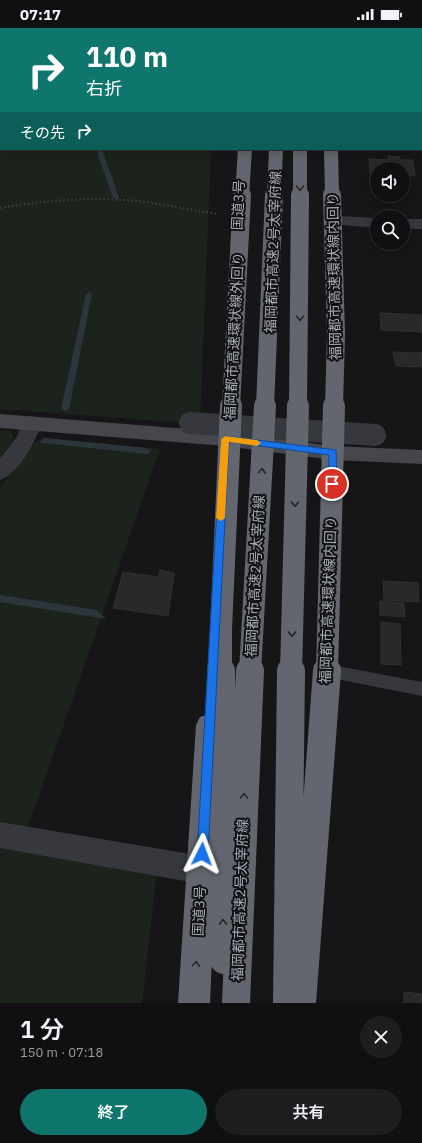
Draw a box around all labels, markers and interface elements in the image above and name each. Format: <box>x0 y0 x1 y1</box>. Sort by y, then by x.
text: 07:17 <box>20 5 61 24</box>
text: 110 m <box>86 38 168 75</box>
icon: right <box>20 44 72 96</box>
text: 右折 <box>86 77 122 100</box>
icon: right <box>73 120 95 142</box>
text: その先 <box>20 123 65 142</box>
map controls <box>370 162 410 250</box>
button: sound <box>370 162 410 202</box>
street label: 福岡都市高速2号太宰府線 <box>261 171 285 333</box>
street label: 国道3号 <box>228 179 248 231</box>
one-way arrow <box>296 185 304 191</box>
street label: 福岡都市高速環状線内回り <box>324 192 344 360</box>
button: search <box>370 210 410 250</box>
street label: 福岡都市高速環状線外回り <box>221 252 247 420</box>
one-way arrow <box>296 315 304 321</box>
pin <box>315 467 349 501</box>
one-way arrow <box>257 468 266 474</box>
icon: arrive <box>321 473 343 495</box>
street label: 福岡都市高速2号太宰府線 <box>242 494 268 658</box>
one-way arrow <box>291 501 299 507</box>
street label: 福岡都市高速環状線内回り <box>316 516 340 684</box>
one-way arrow <box>288 631 296 637</box>
one-way arrow <box>240 793 249 799</box>
street label: 福岡都市高速2号太宰府線 <box>228 819 252 981</box>
position arrow <box>181 833 223 875</box>
street label: 国道3号 <box>189 885 209 937</box>
one-way arrow <box>219 919 227 925</box>
one-way arrow <box>192 961 201 967</box>
text: 1 分 <box>20 1013 64 1045</box>
button: close <box>360 1016 402 1058</box>
text: 150 m · 07:18 <box>20 1044 103 1061</box>
button: 終了 <box>20 1089 207 1135</box>
button: 共有 <box>215 1089 402 1135</box>

